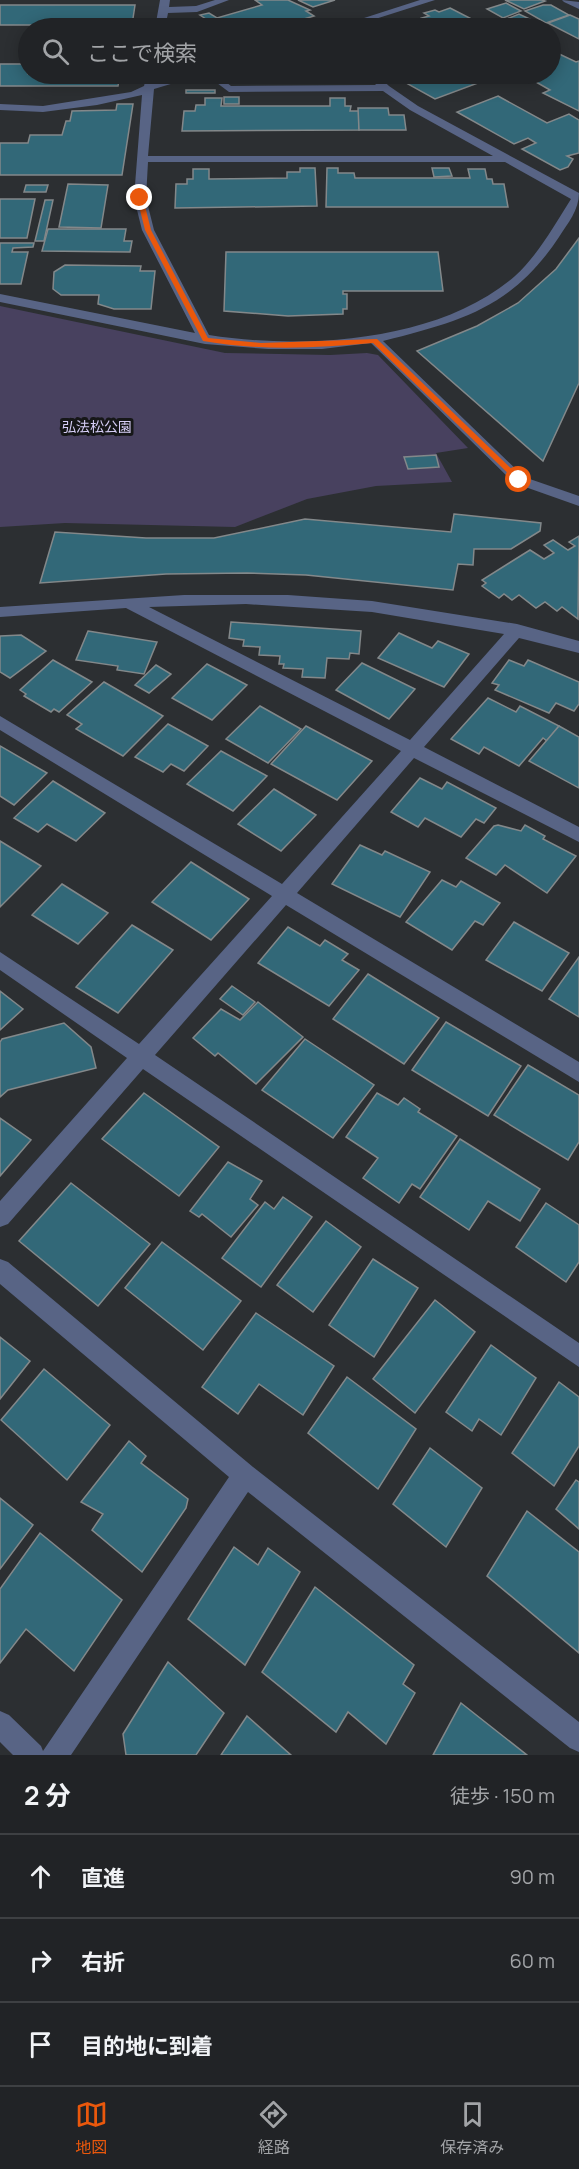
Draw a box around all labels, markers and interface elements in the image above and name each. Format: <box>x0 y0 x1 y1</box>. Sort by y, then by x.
search box <box>18 18 561 84</box>
icon: search <box>39 35 72 68</box>
text: ここで検索 <box>87 38 197 68</box>
route end <box>126 184 152 210</box>
park label: 弘法松公園 <box>62 417 132 436</box>
route start <box>505 466 531 492</box>
text: 2 分 <box>24 1777 71 1813</box>
text: 徒歩 · 150 m <box>450 1782 555 1809</box>
icon: ahead <box>24 1860 57 1893</box>
text: 直進 <box>81 1863 125 1893</box>
text: 90 m <box>509 1863 555 1890</box>
icon: right <box>24 1944 57 1977</box>
text: 右折 <box>81 1947 125 1977</box>
text: 60 m <box>509 1947 555 1974</box>
icon: arrive <box>24 2028 57 2061</box>
text: 目的地に到着 <box>81 2031 213 2061</box>
tab: 地図 <box>75 2098 108 2158</box>
tab: 経路 <box>257 2098 290 2158</box>
tab: 保存済み <box>440 2098 504 2158</box>

